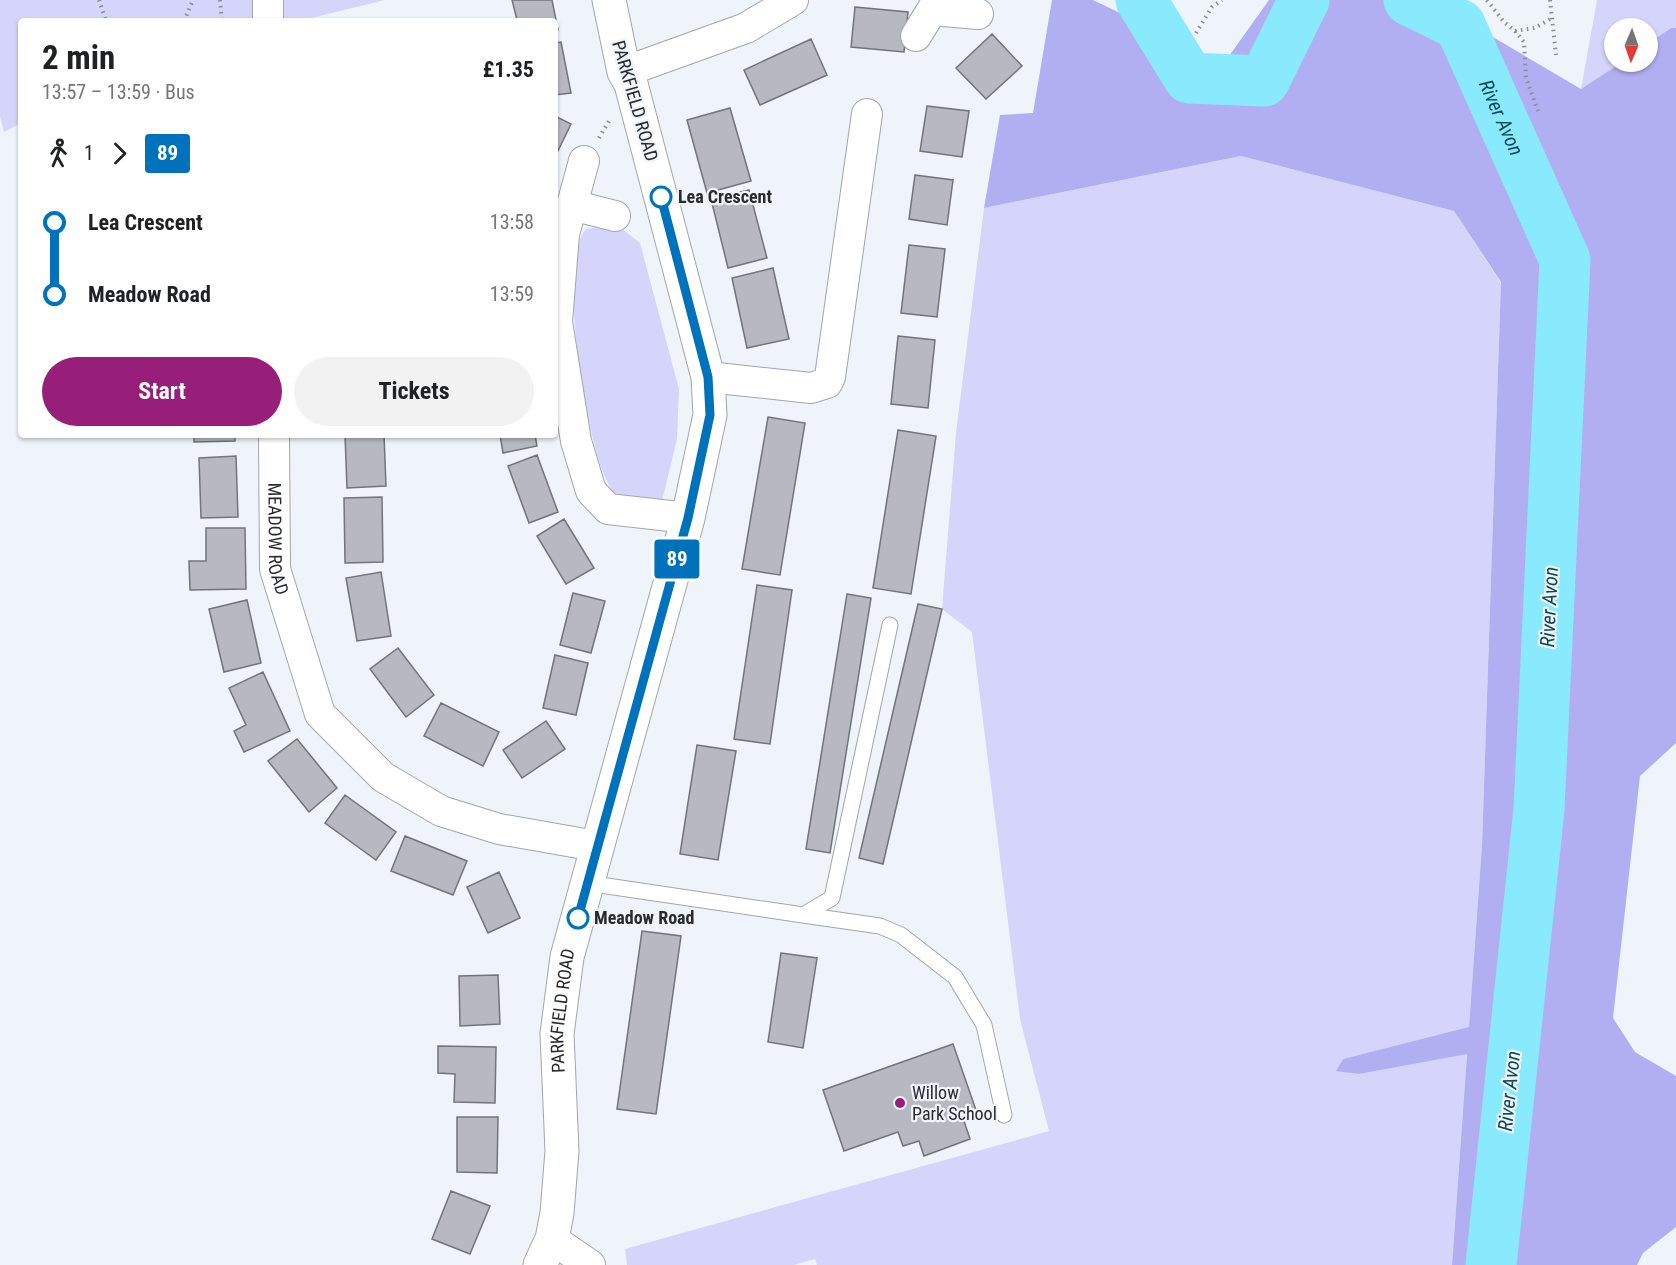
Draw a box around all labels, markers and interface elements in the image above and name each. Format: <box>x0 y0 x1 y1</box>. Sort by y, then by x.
north arrow <box>1604 18 1658 72</box>
map controls <box>1604 18 1658 72</box>
text: 2 min <box>42 38 115 77</box>
street label: PARKFIELD ROAD <box>608 38 663 164</box>
text: £1.35 <box>483 57 534 82</box>
water label: River Avon <box>1474 76 1529 159</box>
text: 13:57 – 13:59 · Bus <box>42 80 195 104</box>
icon: walk <box>42 137 75 170</box>
icon: forward <box>103 137 136 170</box>
text: 1 <box>84 141 94 165</box>
text: 89 <box>157 141 178 165</box>
marker: Lea Crescent <box>650 186 672 208</box>
place label: Lea Crescent <box>678 186 772 207</box>
text: Lea Crescent <box>88 210 203 235</box>
text: 13:58 <box>490 210 534 234</box>
text: Meadow Road <box>88 282 211 307</box>
text: 13:59 <box>490 282 534 306</box>
button: Start <box>42 357 282 426</box>
button: Tickets <box>294 357 534 426</box>
street label: MEADOW ROAD <box>264 483 293 597</box>
line badge: 89 <box>650 540 704 578</box>
text: 89 <box>666 547 688 571</box>
water label: River Avon <box>1535 566 1563 648</box>
marker: Meadow Road <box>567 907 589 929</box>
place label: Meadow Road <box>594 907 695 928</box>
street label: PARKFIELD ROAD <box>546 946 579 1073</box>
water label: River Avon <box>1493 1050 1525 1132</box>
place label: Willow Park School <box>912 1082 997 1124</box>
marker: Willow Park School <box>893 1096 907 1110</box>

